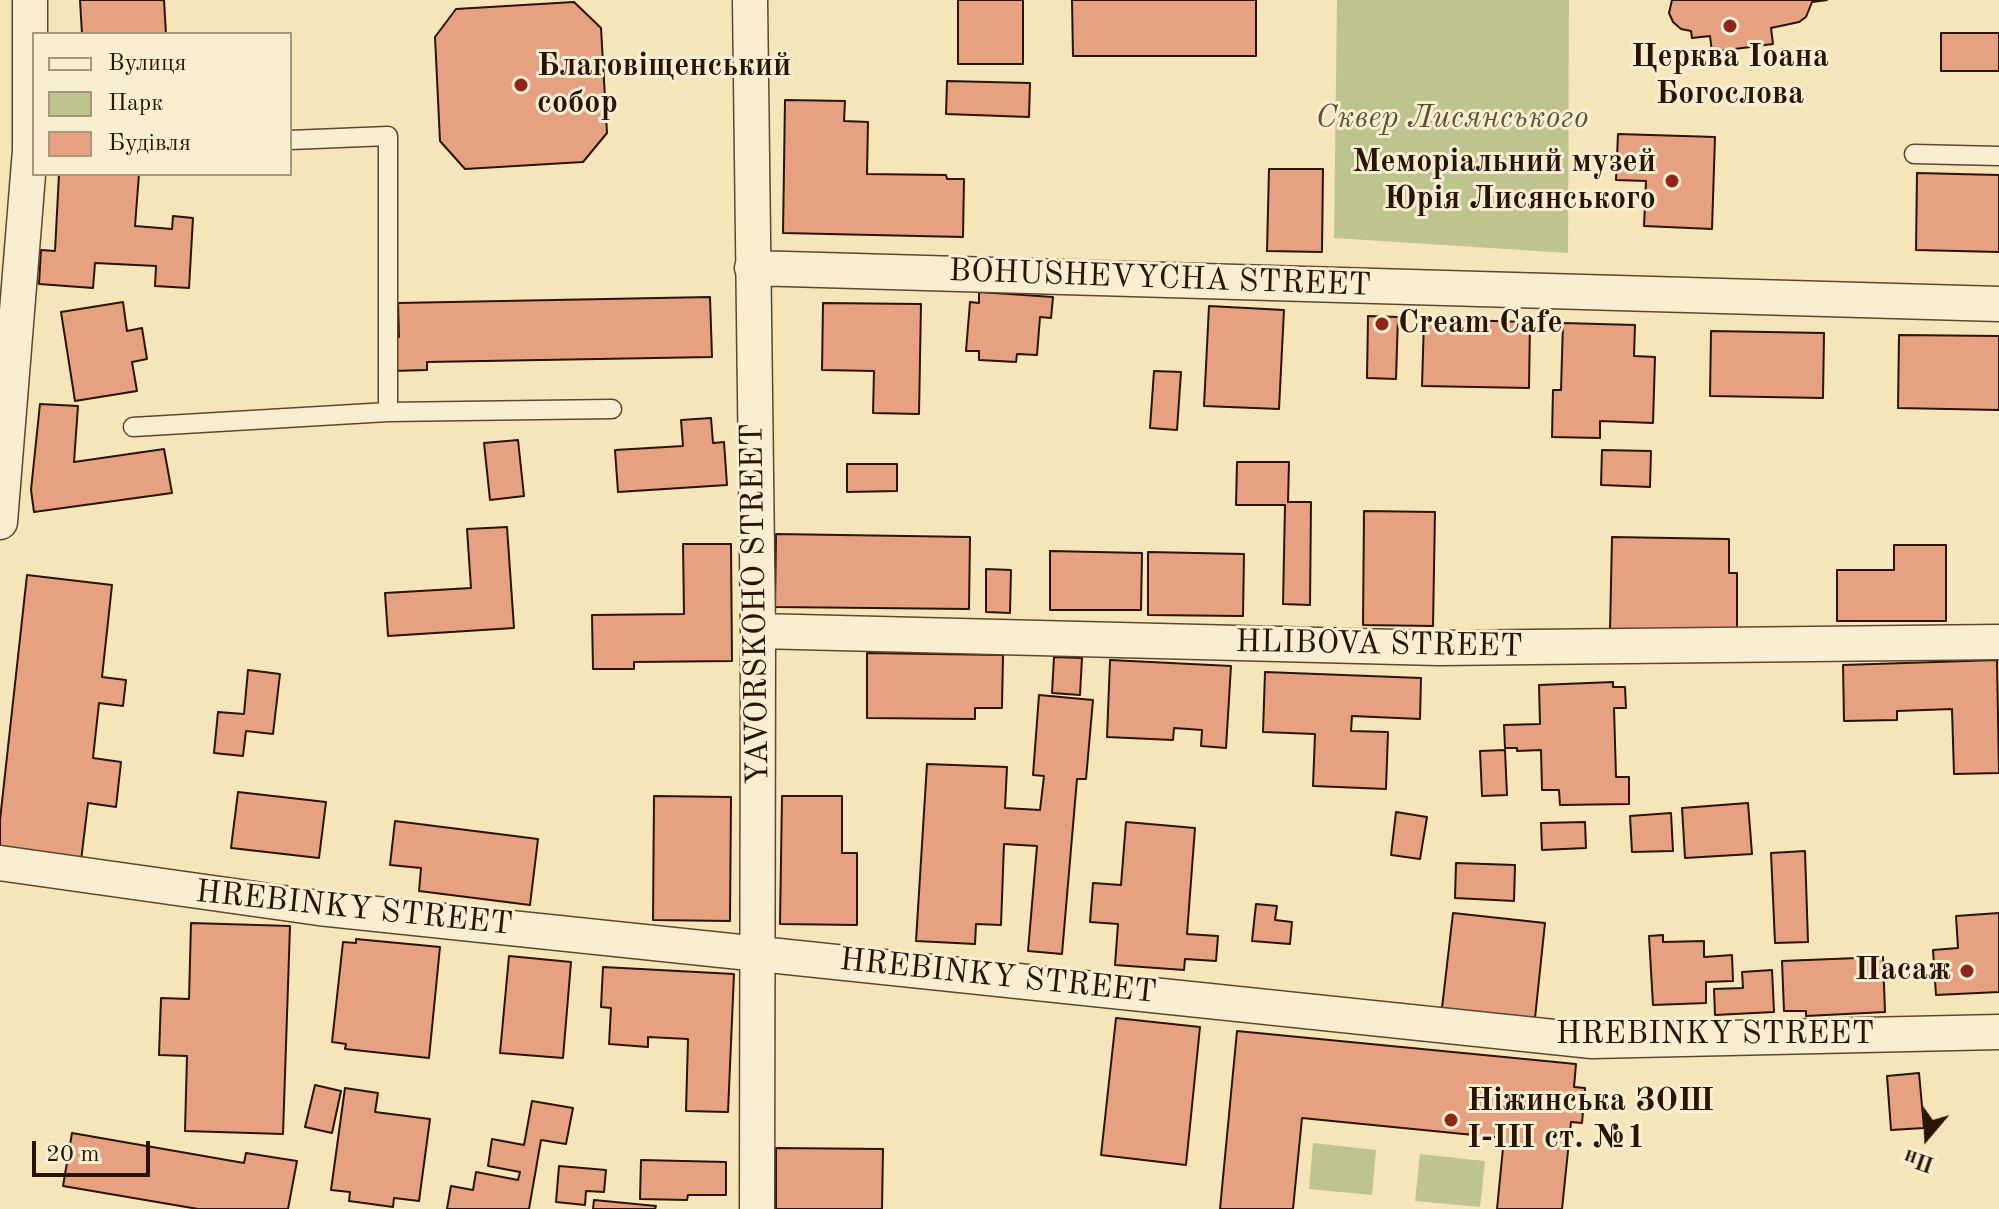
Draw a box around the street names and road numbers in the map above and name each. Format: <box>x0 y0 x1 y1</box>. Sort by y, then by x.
street label: BOHUSHEVYCHA STREET <box>948 252 1372 306</box>
street label: YAVORSKOHO STREET <box>734 423 778 785</box>
street label: HLIBOVA STREET <box>1235 623 1523 667</box>
street label: HREBINKY STREET <box>194 873 514 945</box>
street label: HREBINKY STREET <box>838 941 1158 1013</box>
street label: HREBINKY STREET <box>1556 1016 1874 1054</box>

